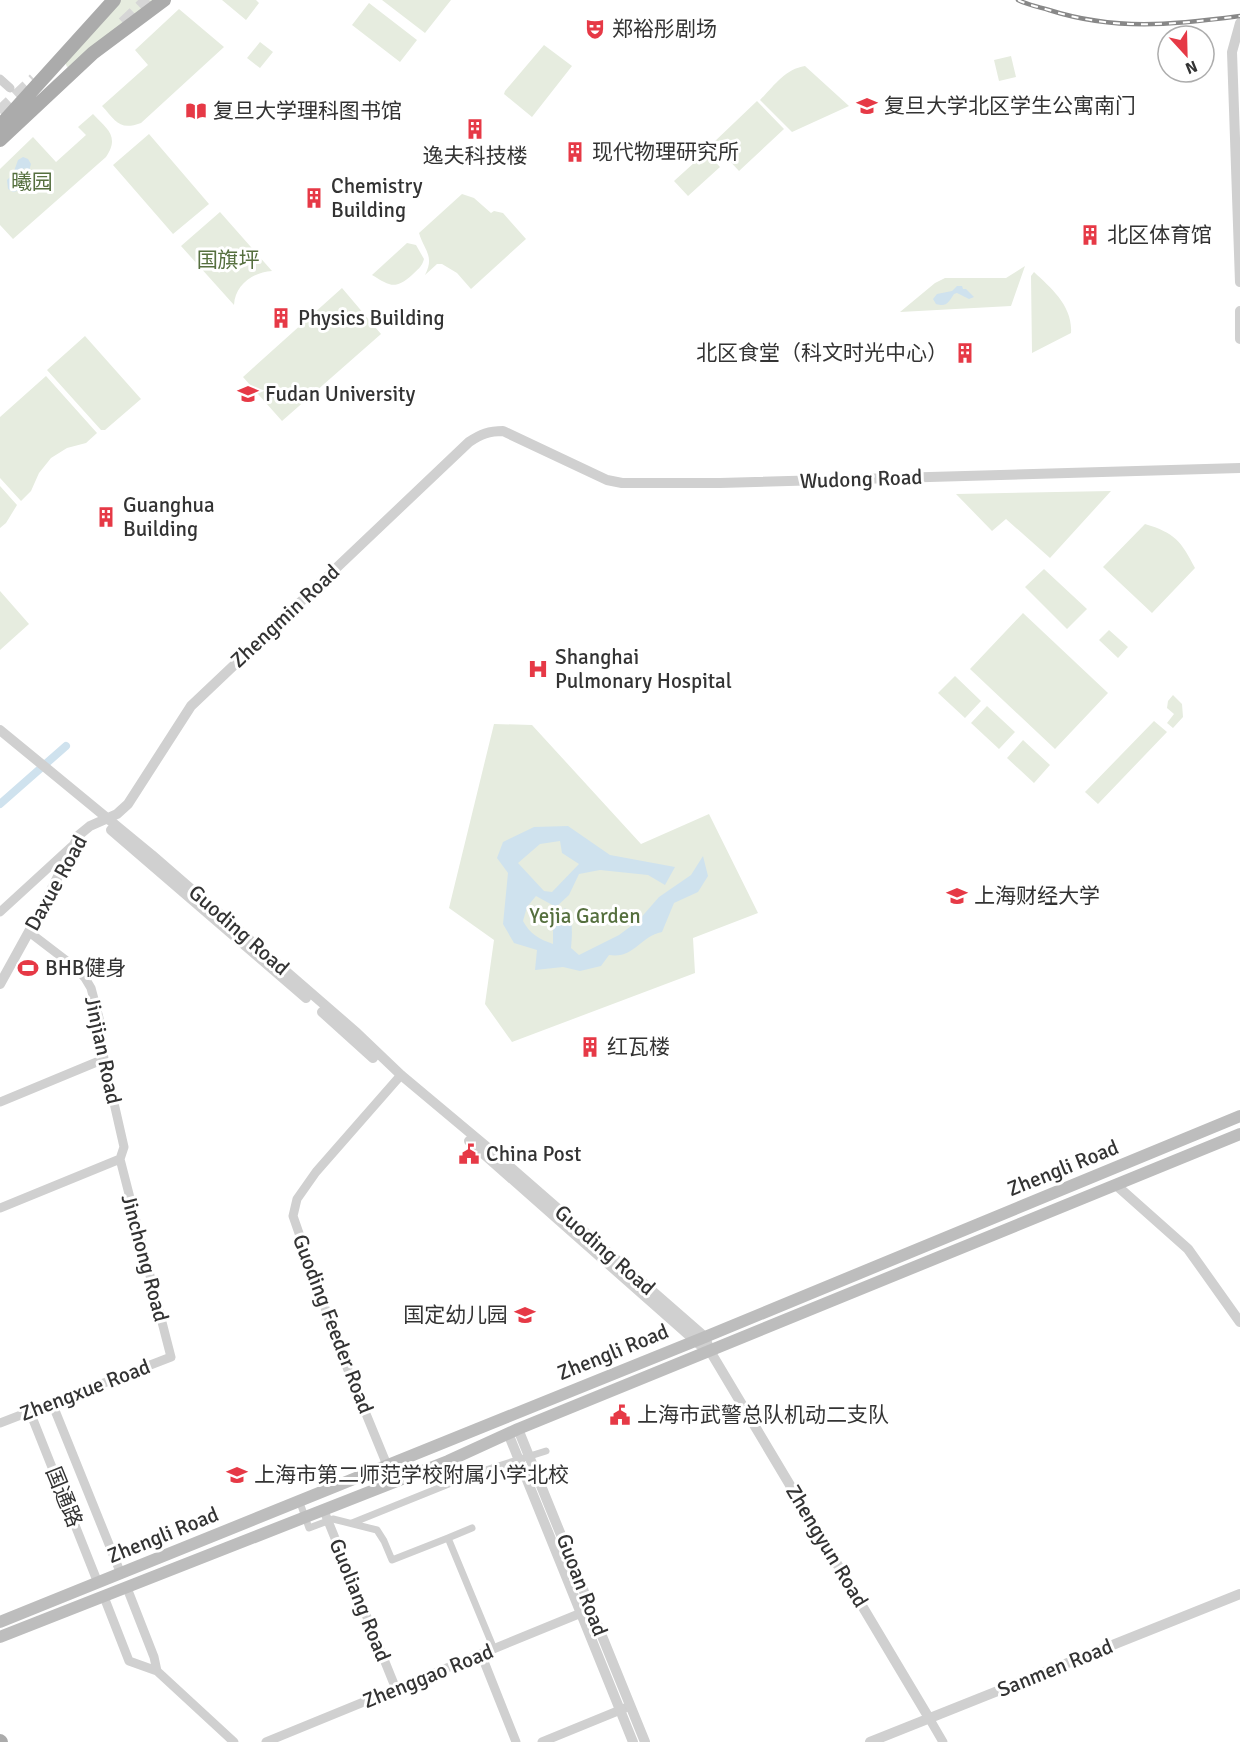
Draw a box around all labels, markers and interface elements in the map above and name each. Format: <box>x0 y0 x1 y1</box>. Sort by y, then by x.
place label: 郑裕彤剧场‌ <box>612 16 717 42</box>
theatre icon: 郑裕彤剧场‌ <box>583 17 607 41</box>
north arrow <box>1156 24 1216 84</box>
text: N <box>1182 56 1200 78</box>
place label: 复旦大学北区学生公寓南门 <box>884 93 1136 119</box>
school or university icon: 复旦大学北区学生公寓南门 <box>855 94 879 118</box>
place label: 复旦大学理科图书馆 <box>213 98 402 124</box>
library icon: 复旦大学理科图书馆 <box>184 99 208 123</box>
building icon: 逸夫科技楼 <box>463 117 487 141</box>
place label: 现代物理研究所 <box>592 139 739 165</box>
building icon: 现代物理研究所 <box>563 140 587 164</box>
place label: 逸夫科技楼 <box>423 143 528 169</box>
park label: 曦园 <box>11 169 53 195</box>
place label: Chemistry Building <box>331 173 423 223</box>
building icon: Chemistry Building <box>302 186 326 210</box>
place label: 北区体育馆 <box>1107 222 1212 248</box>
building icon: 北区体育馆 <box>1078 223 1102 247</box>
park label: 国旗坪 <box>197 247 260 273</box>
place label: Physics Building <box>298 305 445 331</box>
building icon: Physics Building <box>269 306 293 330</box>
place label: 北区食堂（科文时光中心） <box>696 340 948 366</box>
building icon: 北区食堂（科文时光中心） <box>953 341 977 365</box>
place label: Fudan University <box>265 381 415 407</box>
school or university icon: Fudan University <box>236 382 260 406</box>
street label: Wudong Road <box>799 464 923 494</box>
place label: Guanghua Building <box>123 492 215 542</box>
building icon: Guanghua Building <box>94 505 118 529</box>
street label: Zhengmin Road <box>225 559 345 673</box>
place label: Shanghai Pulmonary Hospital <box>555 644 732 694</box>
hospital icon: Shanghai Pulmonary Hospital <box>526 657 550 681</box>
street label: Daxue Road <box>19 831 93 935</box>
street label: Guoding Road <box>183 879 295 981</box>
place label: 上海财经大学 <box>974 883 1100 909</box>
school or university icon: 上海财经大学 <box>945 884 969 908</box>
park label: Yejia Garden <box>529 903 641 929</box>
place label: BHB健身 <box>45 955 127 981</box>
sports icon: BHB健身 <box>16 956 40 980</box>
street label: Jinjian Road <box>79 994 127 1106</box>
place label: 红瓦楼 <box>607 1034 670 1060</box>
building icon: 红瓦楼 <box>578 1035 602 1059</box>
street label: Zhengli Road <box>1004 1134 1122 1202</box>
place label: China Post <box>486 1141 581 1167</box>
public building icon: China Post <box>457 1142 481 1166</box>
street label: Jinchong Road <box>115 1191 175 1325</box>
street label: Guoding Road <box>549 1199 661 1301</box>
street label: Guoding Feeder Road <box>287 1231 379 1417</box>
place label: 国定幼儿园 <box>403 1302 508 1328</box>
school or university icon: 国定幼儿园 <box>513 1303 537 1327</box>
street label: Zhengli Road <box>554 1318 672 1386</box>
street label: Zhengxue Road <box>16 1353 154 1427</box>
place label: 上海市武警总队机动二支队 <box>637 1402 889 1428</box>
public building icon: 上海市武警总队机动二支队 <box>608 1403 632 1427</box>
place label: 上海市第二师范学校附属小学北校 <box>254 1462 569 1488</box>
street label: 国通路 <box>40 1463 88 1531</box>
school or university icon: 上海市第二师范学校附属小学北校 <box>225 1463 249 1487</box>
street label: Zhengyun Road <box>780 1480 874 1612</box>
street label: Zhengli Road <box>104 1501 222 1569</box>
street label: Guoan Road <box>551 1530 613 1640</box>
street label: Guoliang Road <box>324 1535 396 1665</box>
street label: Sanmen Road <box>994 1633 1116 1703</box>
street label: Zhenggao Road <box>359 1638 497 1714</box>

